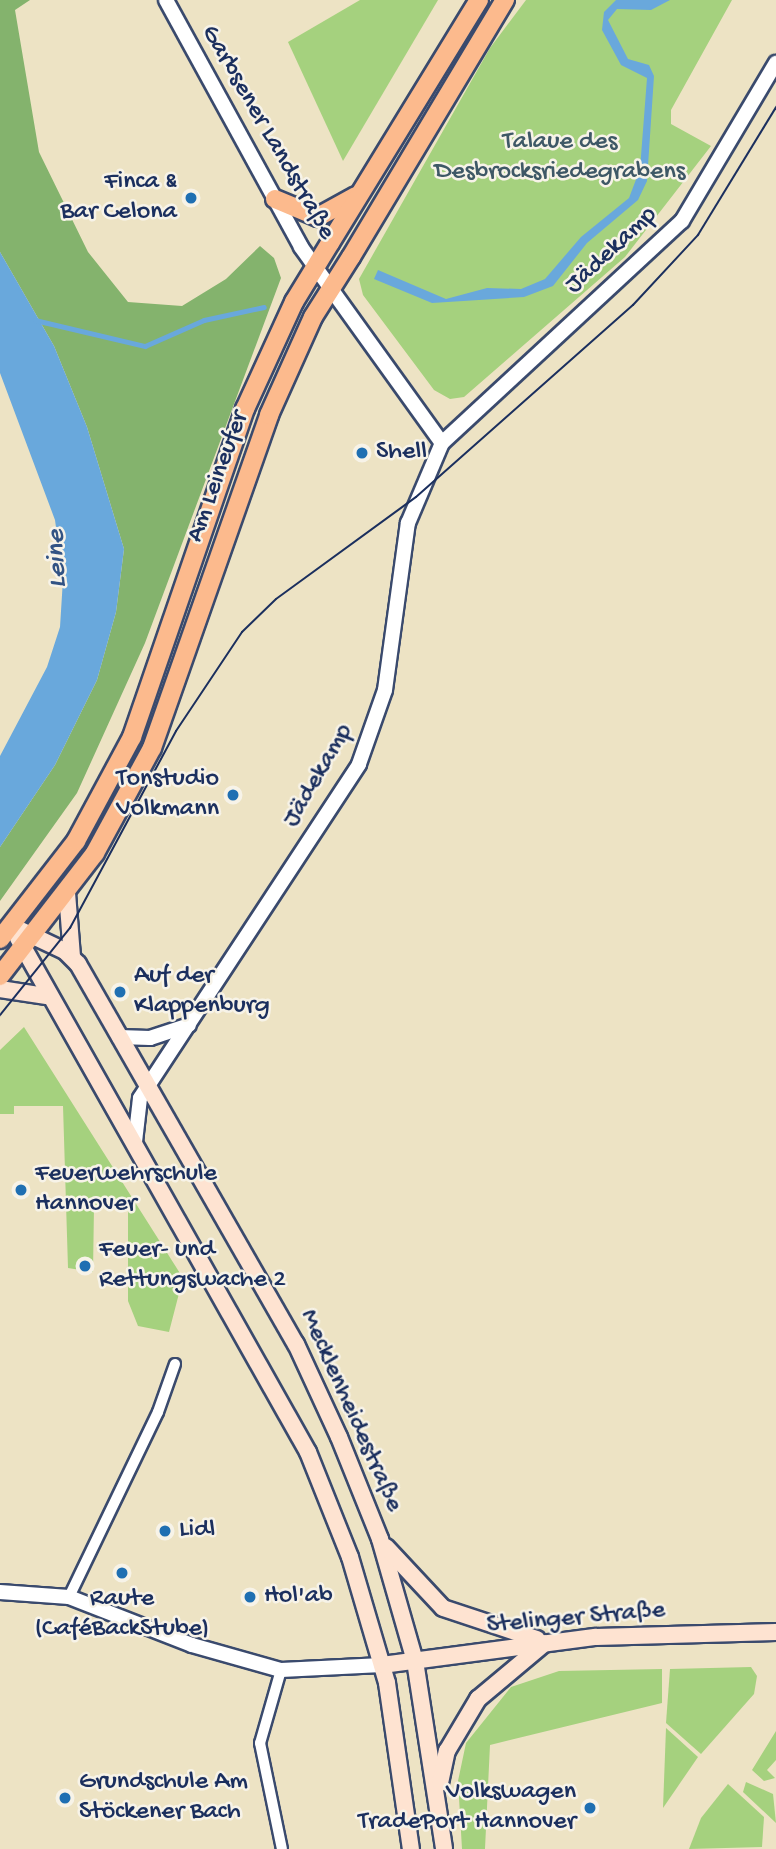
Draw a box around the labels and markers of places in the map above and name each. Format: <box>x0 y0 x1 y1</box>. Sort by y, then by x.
place label: Finca & Bar Celona <box>60 167 177 228</box>
marker: Finca & Bar Celona <box>183 190 199 206</box>
place label: Shell <box>376 437 427 469</box>
marker: Shell <box>354 445 370 461</box>
place label: Tonstudio Volkmann <box>116 764 219 826</box>
marker: Tonstudio Volkmann <box>225 787 241 803</box>
place label: Auf der Klappenburg <box>134 961 270 1023</box>
marker: Auf der Klappenburg <box>112 984 128 1000</box>
place label: Feuerwehrschule Hannover <box>35 1159 217 1220</box>
marker: Feuerwehrschule Hannover <box>13 1182 29 1198</box>
place label: Feuer- und Rettungswache 2 <box>99 1235 286 1296</box>
marker: Feuer- und Rettungswache 2 <box>77 1258 93 1274</box>
place label: Lidl <box>179 1515 215 1547</box>
marker: Lidl <box>157 1523 173 1539</box>
marker: Raute (CaféBackStube) <box>114 1565 130 1581</box>
place label: Hol'ab <box>264 1581 333 1613</box>
place label: Raute (CaféBackStube) <box>35 1584 209 1646</box>
marker: Hol'ab <box>242 1589 258 1605</box>
place label: Grundschule Am Stöckener Bach <box>79 1767 248 1828</box>
place label: Volkswagen TradePort Hannover <box>358 1777 576 1839</box>
marker: Grundschule Am Stöckener Bach <box>57 1790 73 1806</box>
marker: Volkswagen TradePort Hannover <box>582 1800 598 1816</box>

